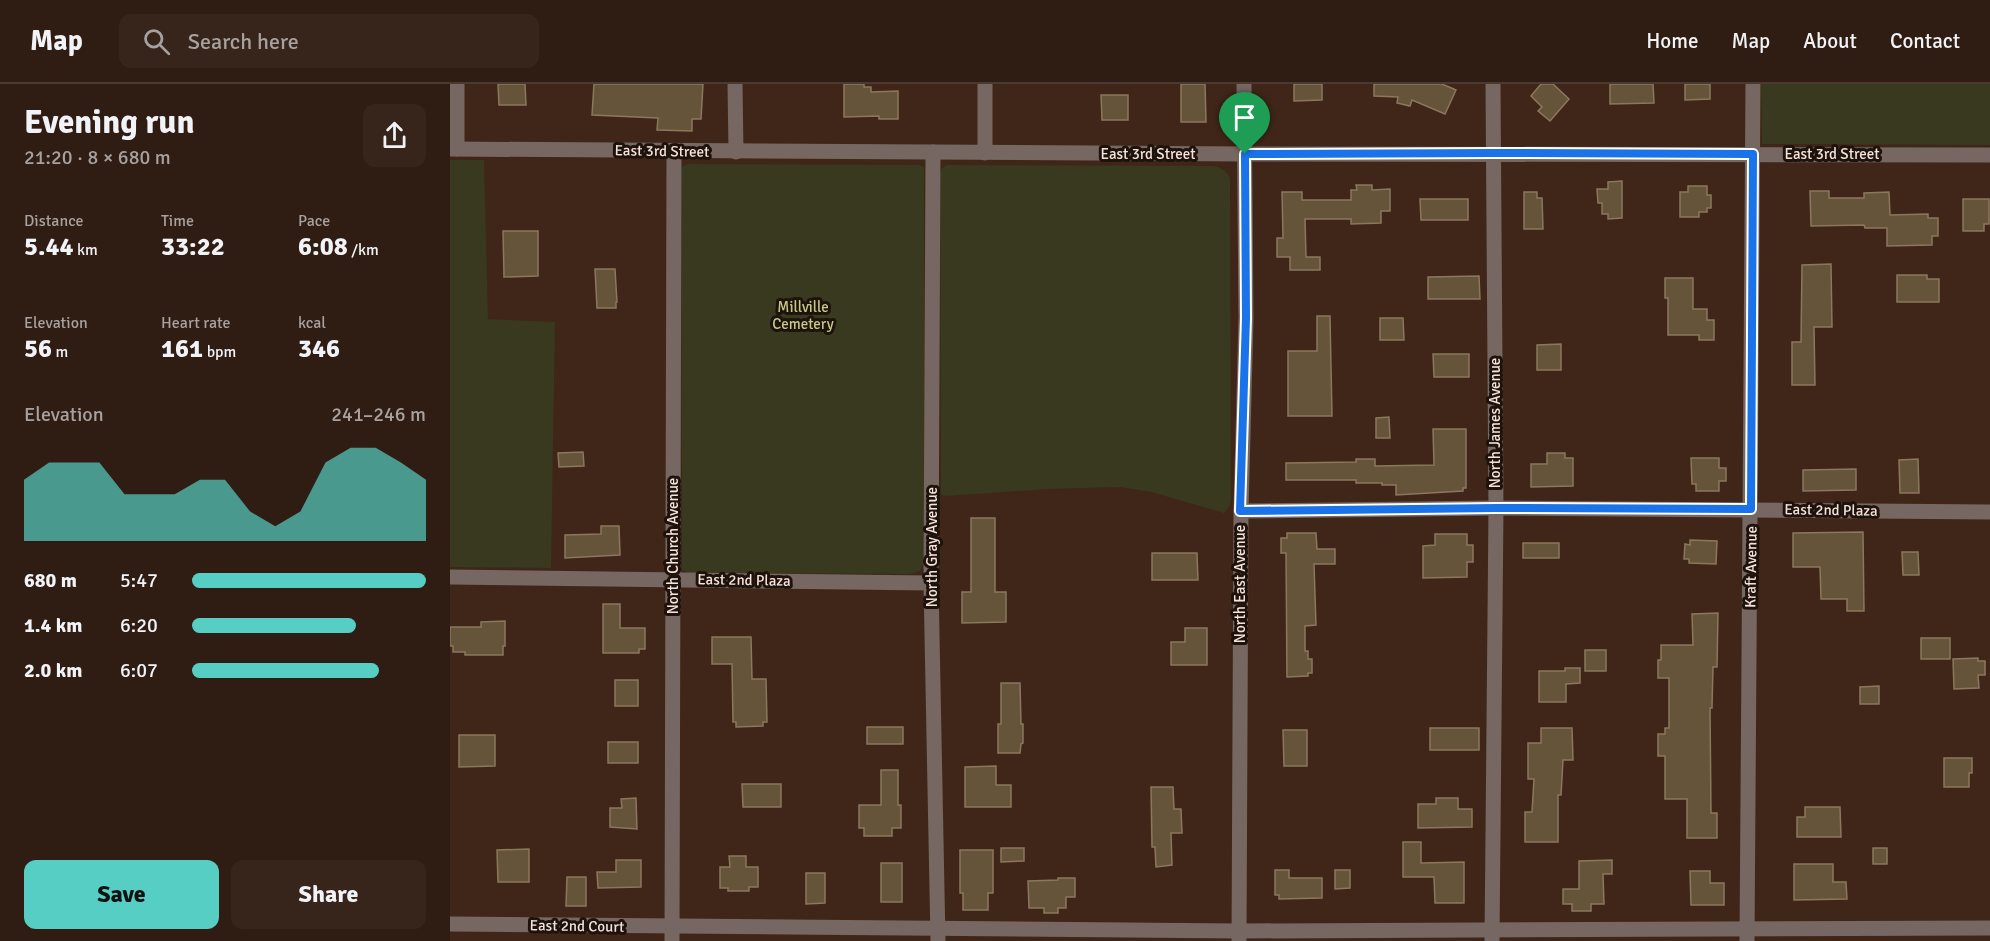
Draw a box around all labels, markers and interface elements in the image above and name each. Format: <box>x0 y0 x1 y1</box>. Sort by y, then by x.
search box <box>119 14 539 68</box>
text: Map <box>30 24 83 58</box>
icon: search <box>140 25 173 58</box>
text: Search here <box>188 28 299 55</box>
text: Home <box>1646 28 1699 54</box>
text: Map <box>1732 28 1770 54</box>
text: About <box>1803 28 1857 54</box>
text: Contact <box>1890 28 1960 54</box>
pin <box>1219 92 1270 154</box>
icon: arrive <box>1228 101 1261 134</box>
text: Evening run <box>24 102 194 143</box>
button: share <box>363 104 426 167</box>
street label: East 3rd Street <box>614 141 710 161</box>
text: 21:20 · 8 × 680 m <box>24 145 171 170</box>
street label: East 3rd Street <box>1101 145 1195 163</box>
street label: East 3rd Street <box>1785 145 1879 163</box>
text: Distance <box>24 211 84 231</box>
text: Time <box>161 211 194 231</box>
text: Pace <box>298 211 330 231</box>
text: 5.44 <box>24 231 74 263</box>
text: 33:22 <box>161 231 225 263</box>
text: 6:08 <box>298 231 348 263</box>
text: km <box>74 240 98 260</box>
text: /km <box>348 240 379 260</box>
park label: Millville Cemetery <box>772 298 834 333</box>
text: Elevation <box>24 313 88 333</box>
text: Heart rate <box>161 313 230 333</box>
text: kcal <box>298 313 326 333</box>
text: 56 <box>24 333 52 365</box>
text: 161 <box>161 333 203 365</box>
text: 346 <box>298 333 340 365</box>
text: m <box>52 342 68 362</box>
text: bpm <box>203 342 236 362</box>
street label: North James Avenue <box>1486 358 1504 488</box>
text: Elevation <box>24 402 104 427</box>
text: 241–246 m <box>331 402 426 427</box>
street label: North Church Avenue <box>664 478 682 614</box>
street label: North Gray Avenue <box>923 487 941 607</box>
street label: East 2nd Plaza <box>1784 500 1878 520</box>
street label: North East Avenue <box>1231 525 1249 643</box>
street label: Kraft Avenue <box>1741 526 1761 608</box>
text: 680 m <box>24 568 77 593</box>
text: 5:47 <box>120 568 158 593</box>
street label: East 2nd Plaza <box>697 570 791 590</box>
text: 1.4 km <box>24 613 82 638</box>
text: 6:20 <box>120 613 158 638</box>
text: 2.0 km <box>24 658 82 683</box>
text: 6:07 <box>120 658 158 683</box>
button: Save <box>24 860 219 929</box>
button: Share <box>231 860 426 929</box>
street label: East 2nd Court <box>530 916 624 936</box>

